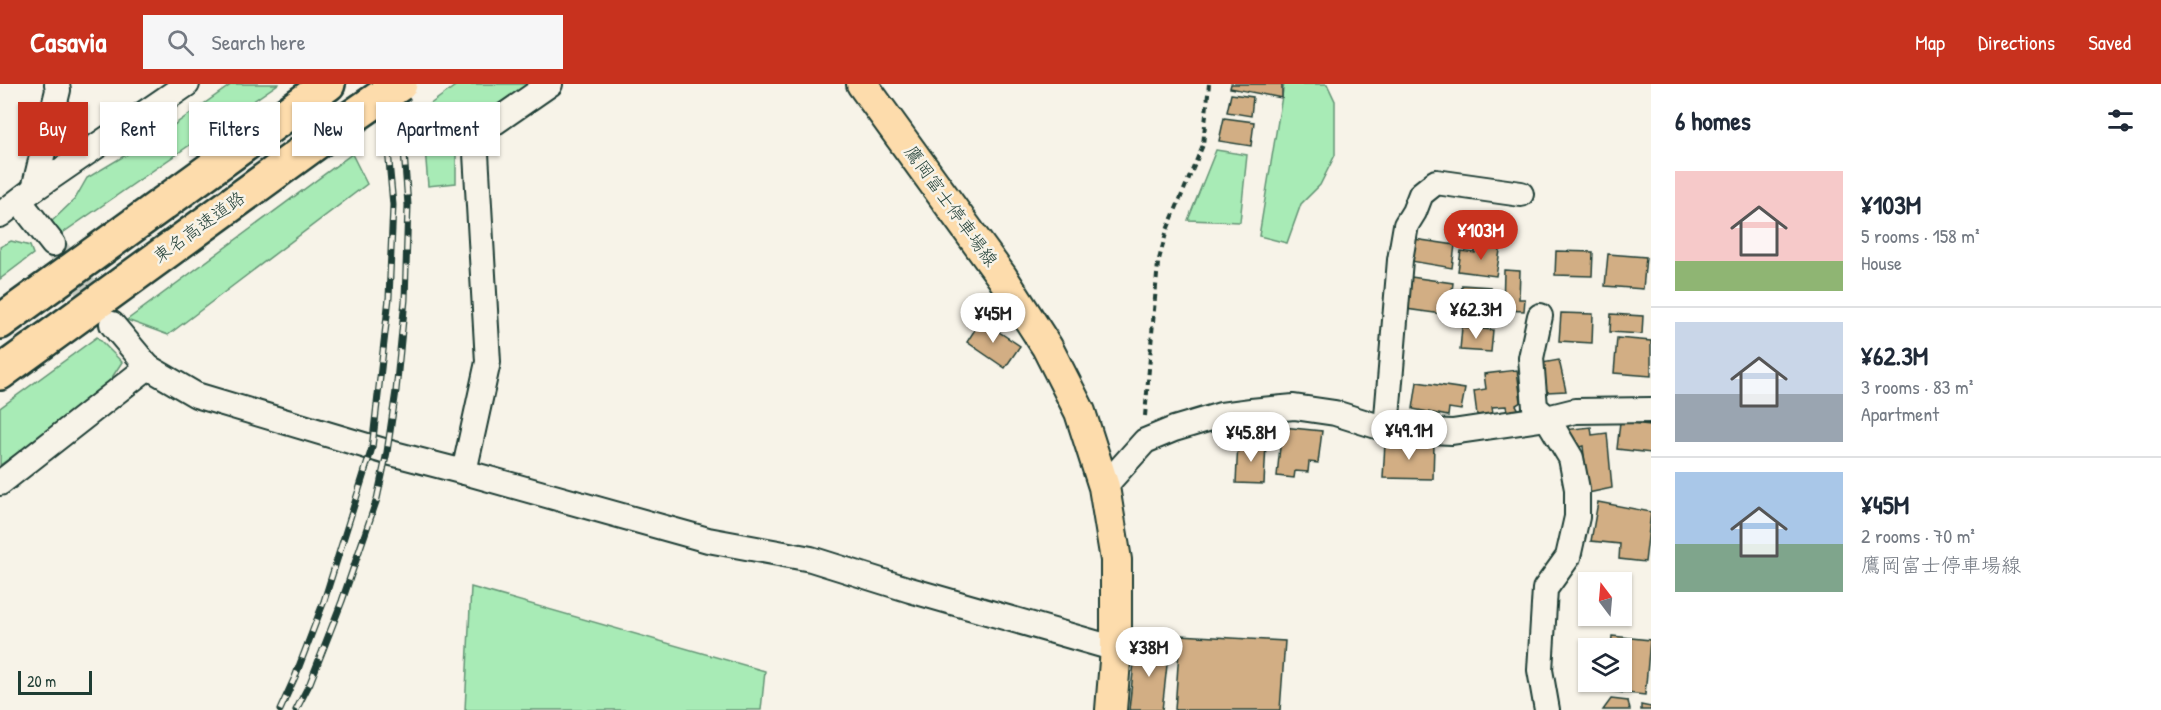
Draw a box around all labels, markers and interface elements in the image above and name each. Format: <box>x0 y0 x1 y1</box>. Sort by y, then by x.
search box <box>143 15 563 69</box>
text: Casavia <box>30 23 107 61</box>
icon: search <box>164 26 197 59</box>
text: Search here <box>212 27 306 57</box>
text: Map <box>1915 28 1945 57</box>
text: Directions <box>1978 28 2055 57</box>
text: Saved <box>2088 28 2131 57</box>
chip: Buy <box>18 102 88 156</box>
chip: Rent <box>100 102 177 156</box>
chip: Filters <box>189 102 280 156</box>
chip: New <box>292 102 364 156</box>
chip: Apartment <box>376 102 500 156</box>
text: 6 homes <box>1675 103 1751 138</box>
icon: filters <box>2104 104 2137 137</box>
street label: 鷹岡富士停車場線 <box>899 140 1004 271</box>
street label: 東名高速道路 <box>148 185 250 268</box>
text: ¥103M <box>1861 187 1921 222</box>
icon: home <box>1723 195 1795 267</box>
pin: ¥103M <box>1439 210 1523 261</box>
text: ¥103M <box>1458 216 1504 243</box>
text: 5 rooms · 158 m² <box>1861 222 1980 249</box>
text: House <box>1861 249 1902 276</box>
pin: ¥62.3M <box>1427 289 1525 340</box>
pin: ¥45M <box>957 293 1029 344</box>
text: ¥62.3M <box>1450 295 1502 322</box>
text: ¥45M <box>974 299 1012 326</box>
text: ¥62.3M <box>1861 338 1928 373</box>
icon: home <box>1723 346 1795 418</box>
text: 3 rooms · 83 m² <box>1861 373 1973 400</box>
text: Apartment <box>1861 400 1939 427</box>
pin: ¥49.1M <box>1360 410 1458 461</box>
pin: ¥45.8M <box>1202 412 1300 463</box>
text: ¥49.1M <box>1385 416 1433 443</box>
text: ¥45.8M <box>1226 418 1276 445</box>
text: ¥45M <box>1861 487 1909 522</box>
icon: home <box>1723 496 1795 568</box>
text: 2 rooms · 70 m² <box>1861 522 1975 549</box>
text: 鷹岡富士停車場線 <box>1861 551 2021 578</box>
north arrow <box>1578 572 1632 626</box>
map controls <box>1578 572 1632 692</box>
pin: ¥38M <box>1113 627 1185 678</box>
text: ¥38M <box>1130 633 1168 660</box>
button: layers <box>1578 638 1632 692</box>
scale bar <box>18 668 92 696</box>
text: 20 m <box>27 670 56 692</box>

